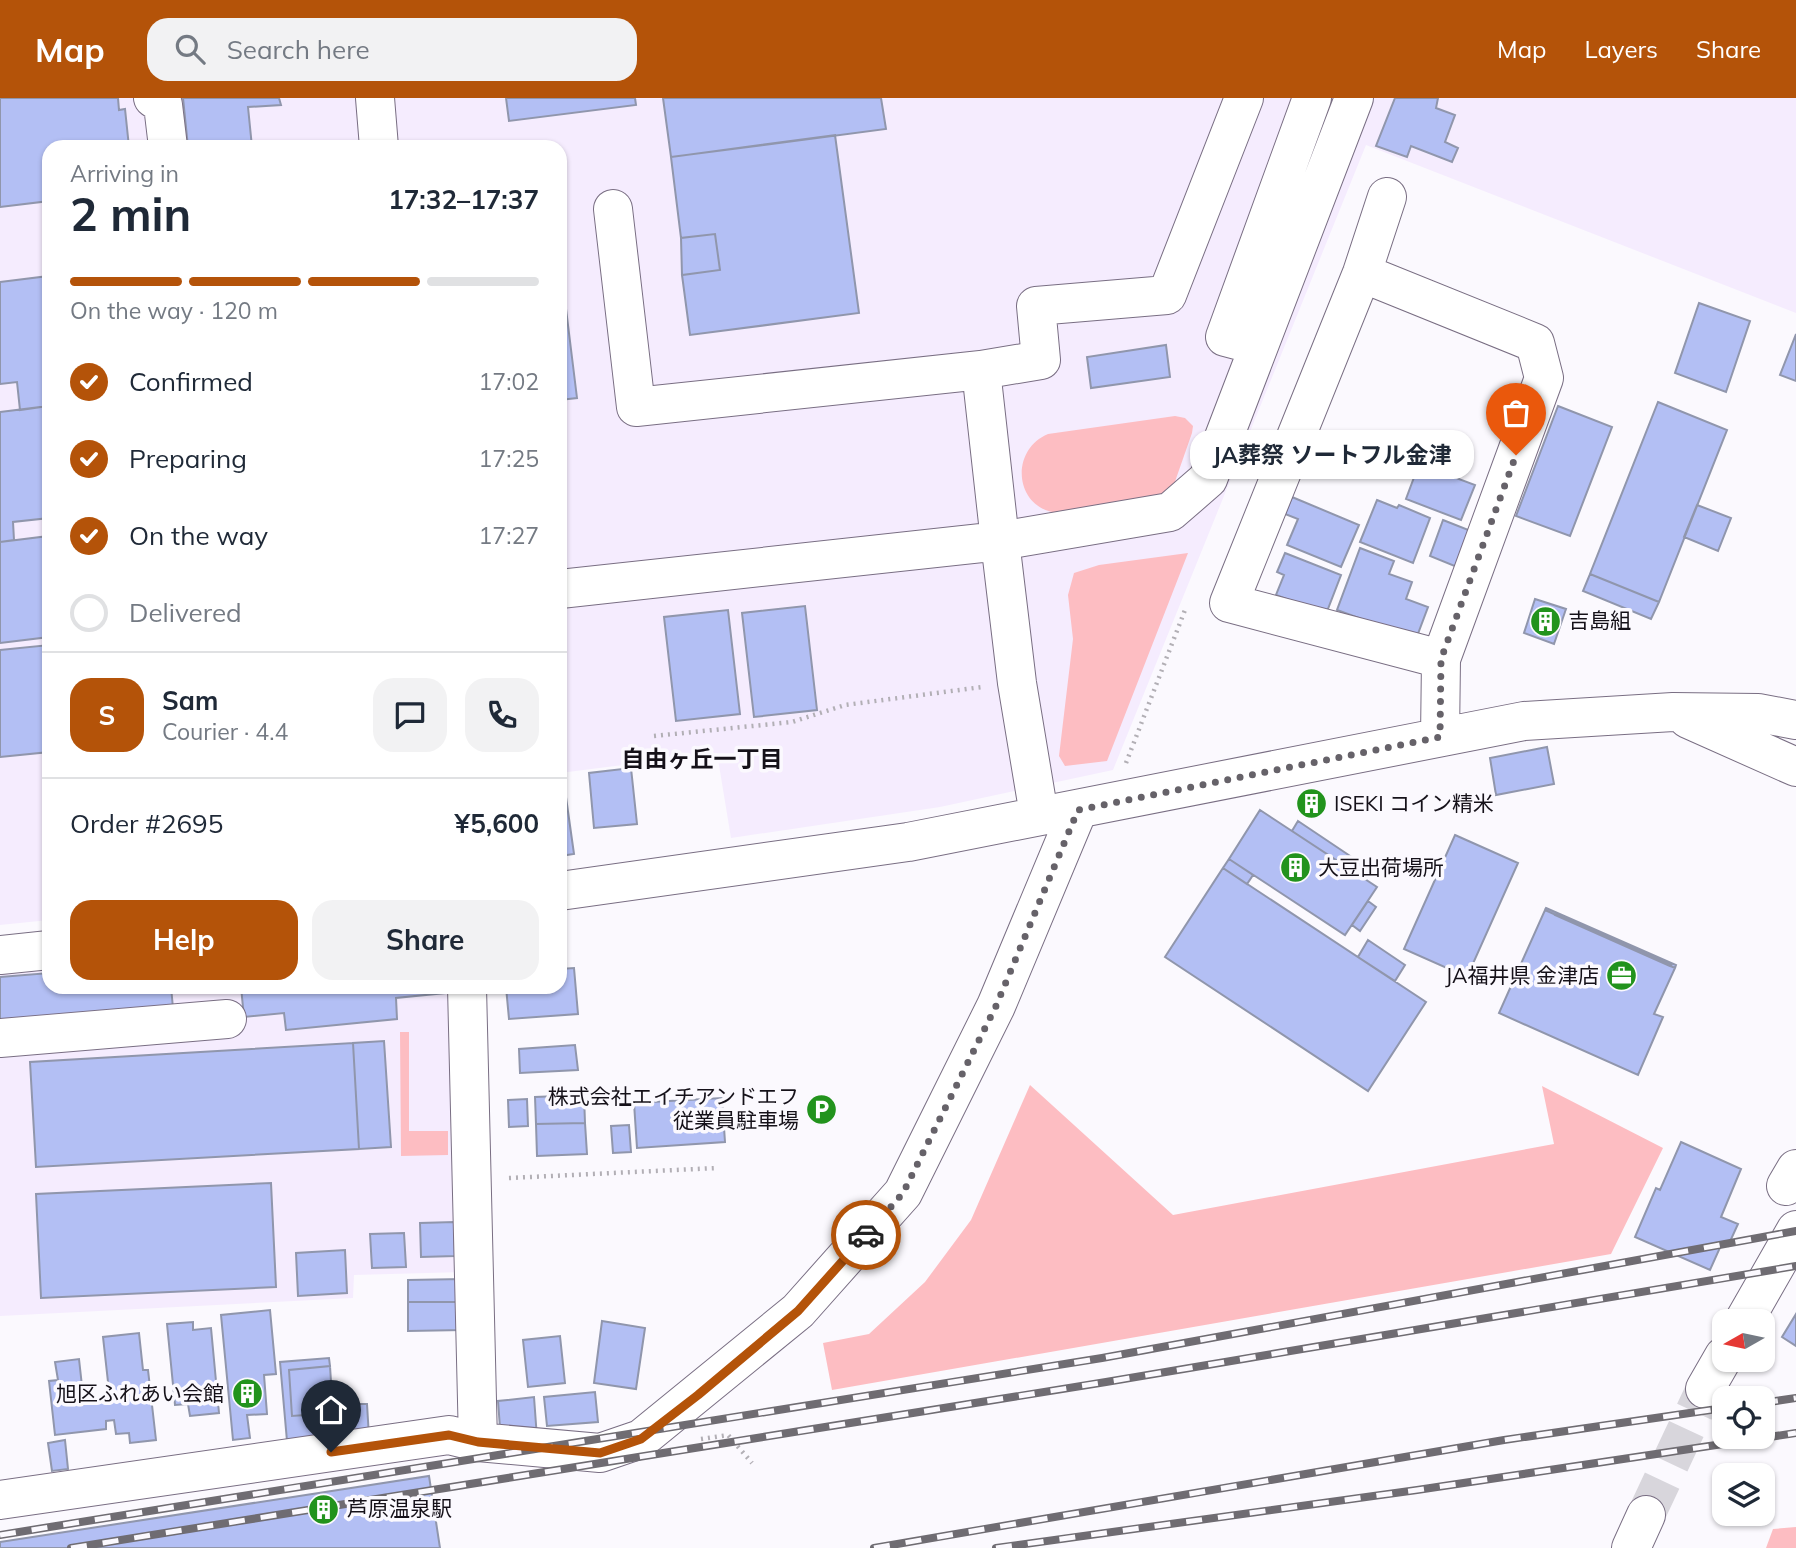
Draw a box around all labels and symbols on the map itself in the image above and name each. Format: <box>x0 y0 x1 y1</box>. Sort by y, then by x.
pin <box>1486 383 1546 455</box>
callout: JA葬祭 ソートフル金津 <box>1190 430 1474 480</box>
building icon: 吉島組 <box>1528 604 1562 638</box>
place label: 吉島組 <box>1568 607 1631 633</box>
district label: 自由ヶ丘一丁目 <box>622 744 783 773</box>
building icon: ISEKI コイン精米 <box>1294 787 1328 821</box>
place label: ISEKI コイン精米 <box>1334 790 1494 816</box>
building icon: 大豆出荷場所 <box>1278 851 1312 885</box>
place label: 大豆出荷場所 <box>1318 854 1444 880</box>
office icon: JA福井県 金津店 <box>1605 959 1639 993</box>
place label: JA福井県 金津店 <box>1445 962 1599 988</box>
place label: 株式会社エイチアンドエフ 従業員駐車場 <box>548 1083 799 1133</box>
parking icon: 株式会社エイチアンドエフ 従業員駐車場 <box>805 1092 839 1126</box>
courier <box>831 1200 901 1270</box>
north arrow <box>1712 1309 1774 1372</box>
building icon: 旭区ふれあい会館 <box>230 1377 264 1411</box>
place label: 旭区ふれあい会館 <box>56 1380 224 1406</box>
pin <box>301 1380 361 1452</box>
building icon: 芦原温泉駅 <box>307 1492 341 1526</box>
place label: 芦原温泉駅 <box>347 1495 452 1521</box>

